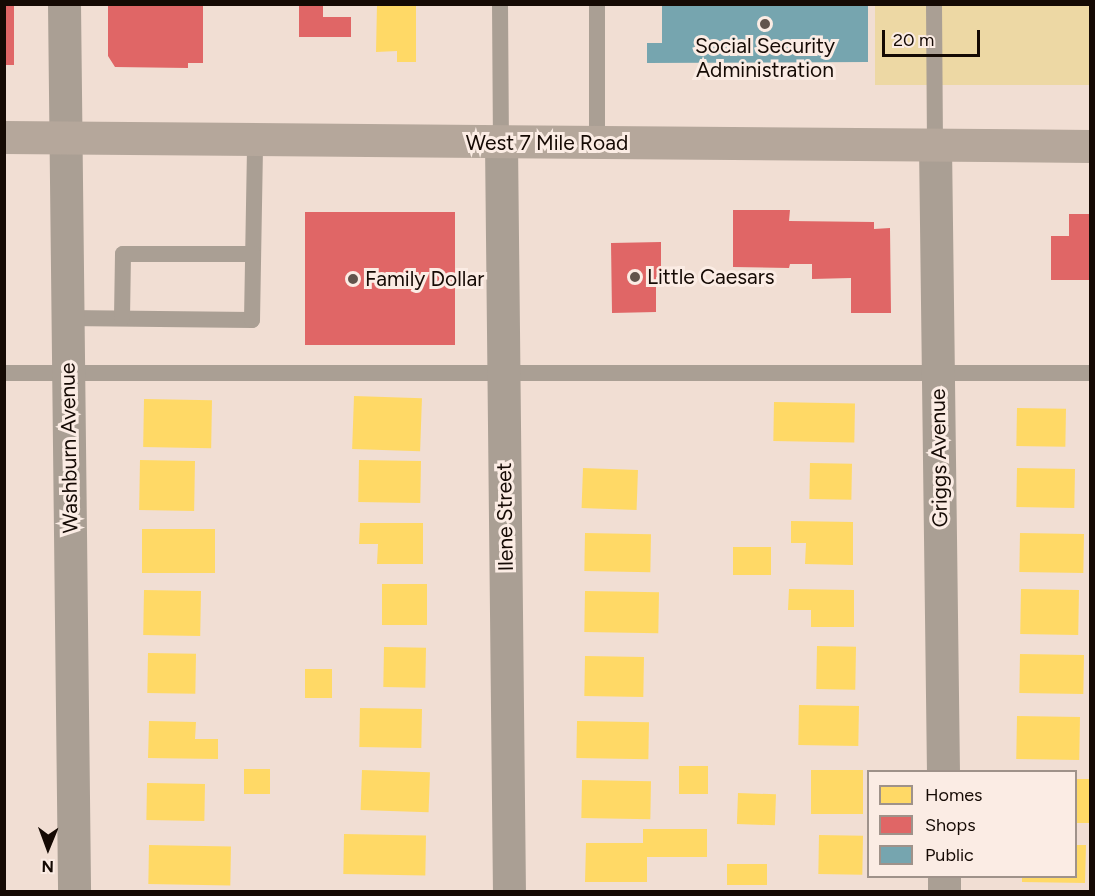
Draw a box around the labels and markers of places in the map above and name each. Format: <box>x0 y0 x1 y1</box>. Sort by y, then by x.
marker: Social Security Administration <box>758 17 772 31</box>
place label: Social Security Administration <box>695 33 835 83</box>
place label: Little Caesars <box>647 264 775 290</box>
place label: Family Dollar <box>365 266 484 292</box>
marker: Little Caesars <box>628 270 642 284</box>
marker: Family Dollar <box>346 272 360 286</box>

